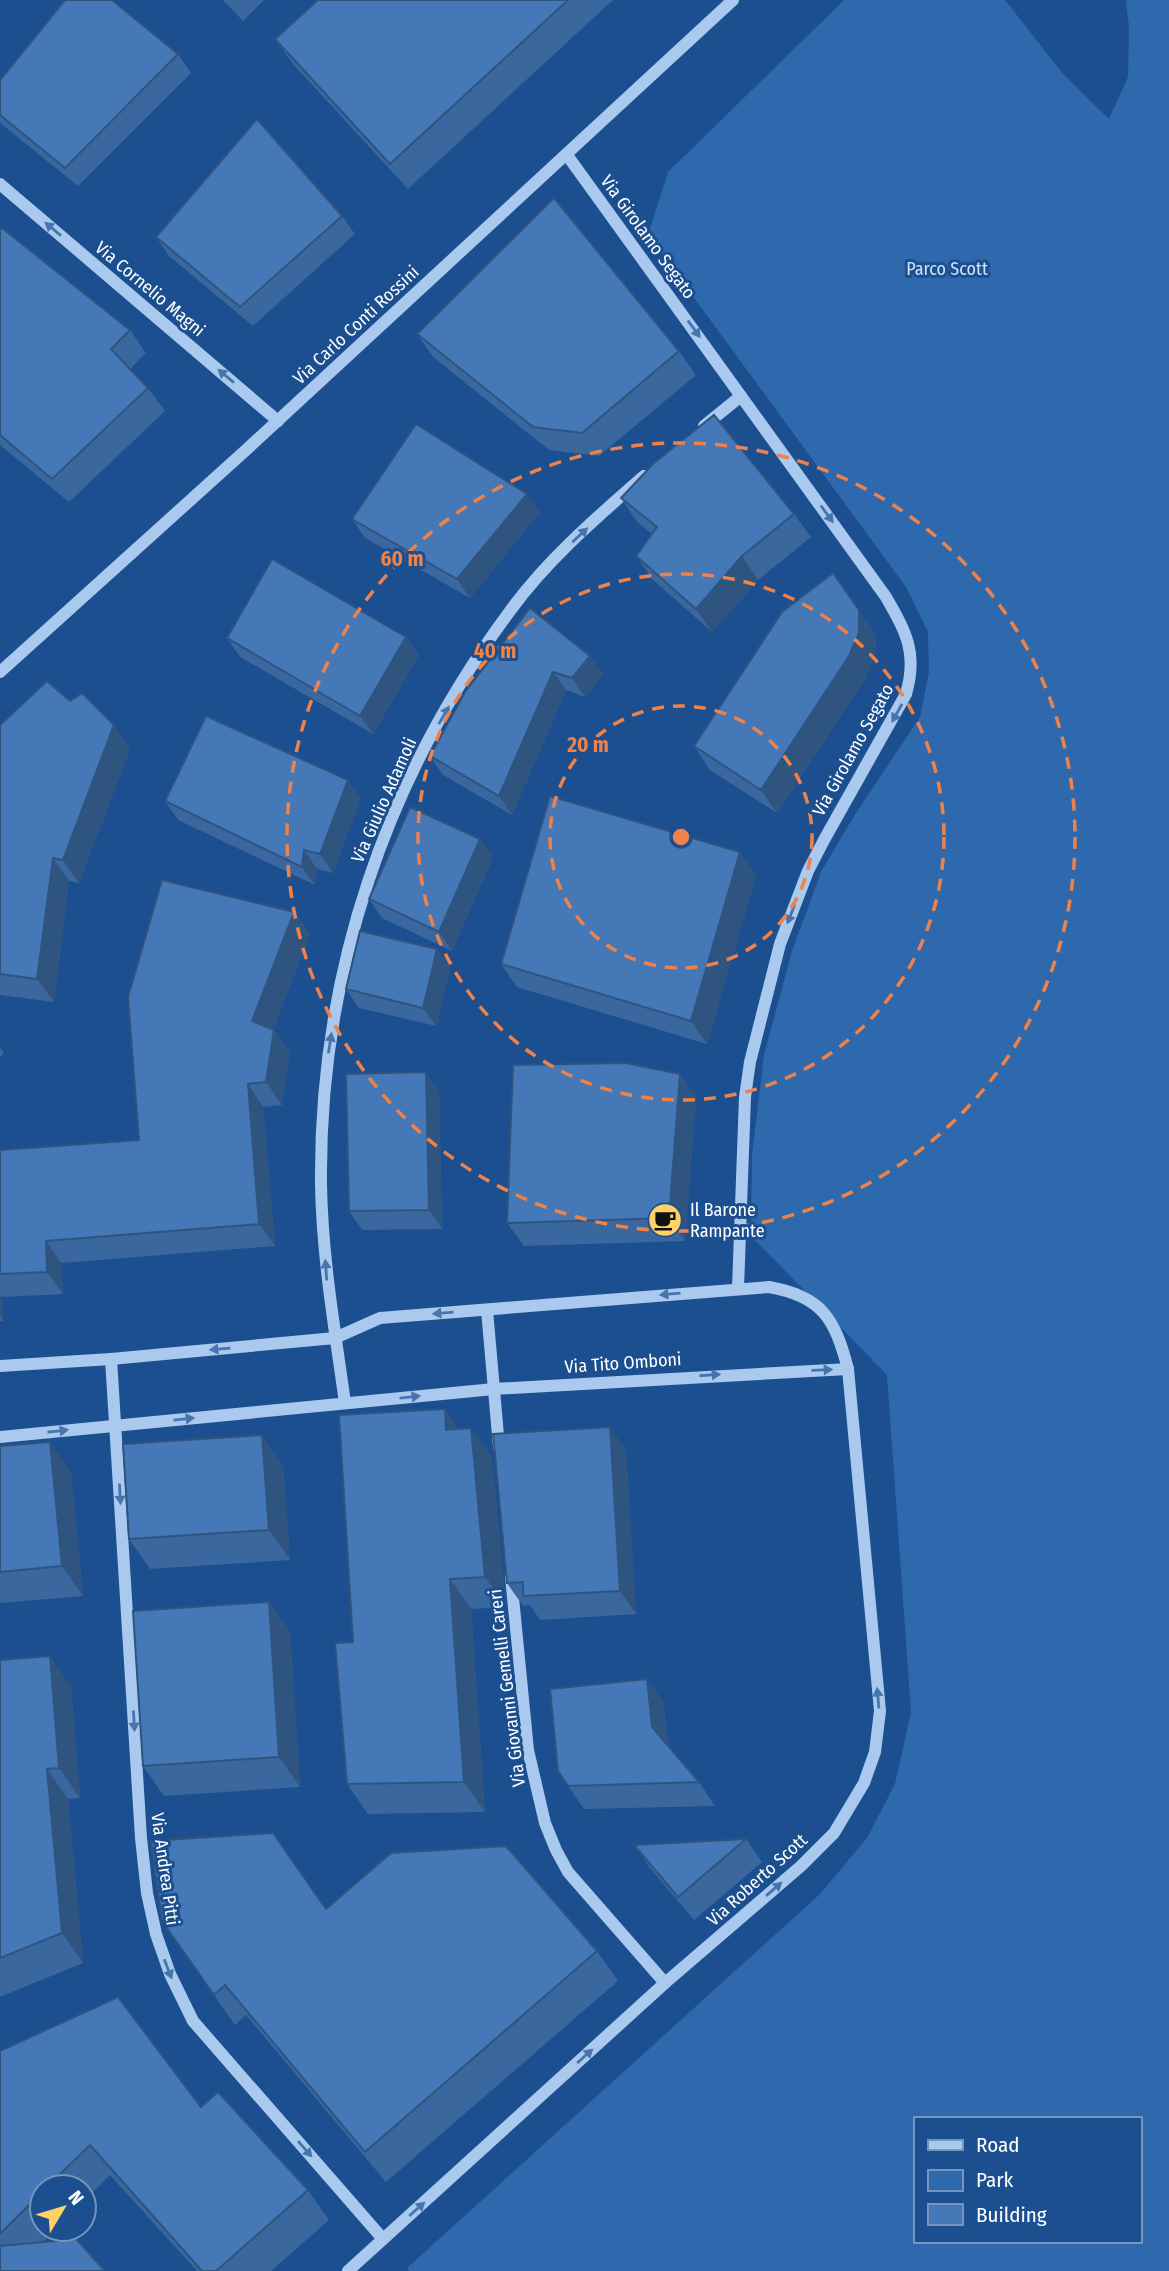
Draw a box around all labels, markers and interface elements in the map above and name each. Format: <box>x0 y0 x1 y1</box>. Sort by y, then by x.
street label: Via Girolamo Segato <box>596 171 700 303</box>
one-way arrow <box>44 222 61 237</box>
street label: Via Cornelio Magni <box>91 237 209 341</box>
park label: Parco Scott <box>906 258 988 280</box>
street label: Via Carlo Conti Rossini <box>288 261 424 389</box>
one-way arrow <box>686 320 700 338</box>
one-way arrow <box>217 369 234 384</box>
one-way arrow <box>819 505 833 523</box>
one-way arrow <box>572 526 589 543</box>
text: 60 m <box>381 546 423 572</box>
text: 40 m <box>474 638 516 664</box>
street label: Via Girolamo Segato <box>808 680 898 820</box>
one-way arrow <box>891 703 902 723</box>
one-way arrow <box>438 705 450 724</box>
text: 20 m <box>566 732 609 758</box>
street label: Via Giulio Adamoli <box>347 734 421 866</box>
centre of rings <box>669 825 693 849</box>
one-way arrow <box>786 904 797 925</box>
one-way arrow <box>325 1032 336 1054</box>
place label: Il Barone Rampante <box>690 1199 765 1242</box>
cafe icon: Il Barone Rampante <box>646 1201 684 1239</box>
one-way arrow <box>321 1259 332 1281</box>
one-way arrow <box>658 1289 680 1300</box>
one-way arrow <box>432 1308 454 1319</box>
one-way arrow <box>209 1343 231 1354</box>
street label: Via Tito Omboni <box>564 1348 682 1378</box>
one-way arrow <box>811 1364 833 1375</box>
one-way arrow <box>699 1369 721 1380</box>
one-way arrow <box>399 1391 421 1402</box>
one-way arrow <box>173 1413 195 1424</box>
one-way arrow <box>47 1425 69 1436</box>
one-way arrow <box>115 1483 126 1505</box>
street label: Via Giovanni Gemelli Careri <box>484 1588 530 1788</box>
one-way arrow <box>873 1687 884 1709</box>
one-way arrow <box>128 1710 139 1732</box>
street label: Via Andrea Pitti <box>146 1811 184 1927</box>
street label: Via Roberto Scott <box>702 1829 812 1931</box>
one-way arrow <box>765 1881 783 1897</box>
one-way arrow <box>163 1959 174 1980</box>
one-way arrow <box>576 2048 594 2064</box>
legend <box>914 2117 1141 2243</box>
text: Road <box>976 2132 1020 2158</box>
one-way arrow <box>296 2140 312 2157</box>
text: Park <box>976 2167 1014 2193</box>
north arrow <box>28 2173 98 2243</box>
text: N <box>63 2186 89 2209</box>
one-way arrow <box>408 2202 425 2217</box>
text: Building <box>976 2202 1047 2228</box>

